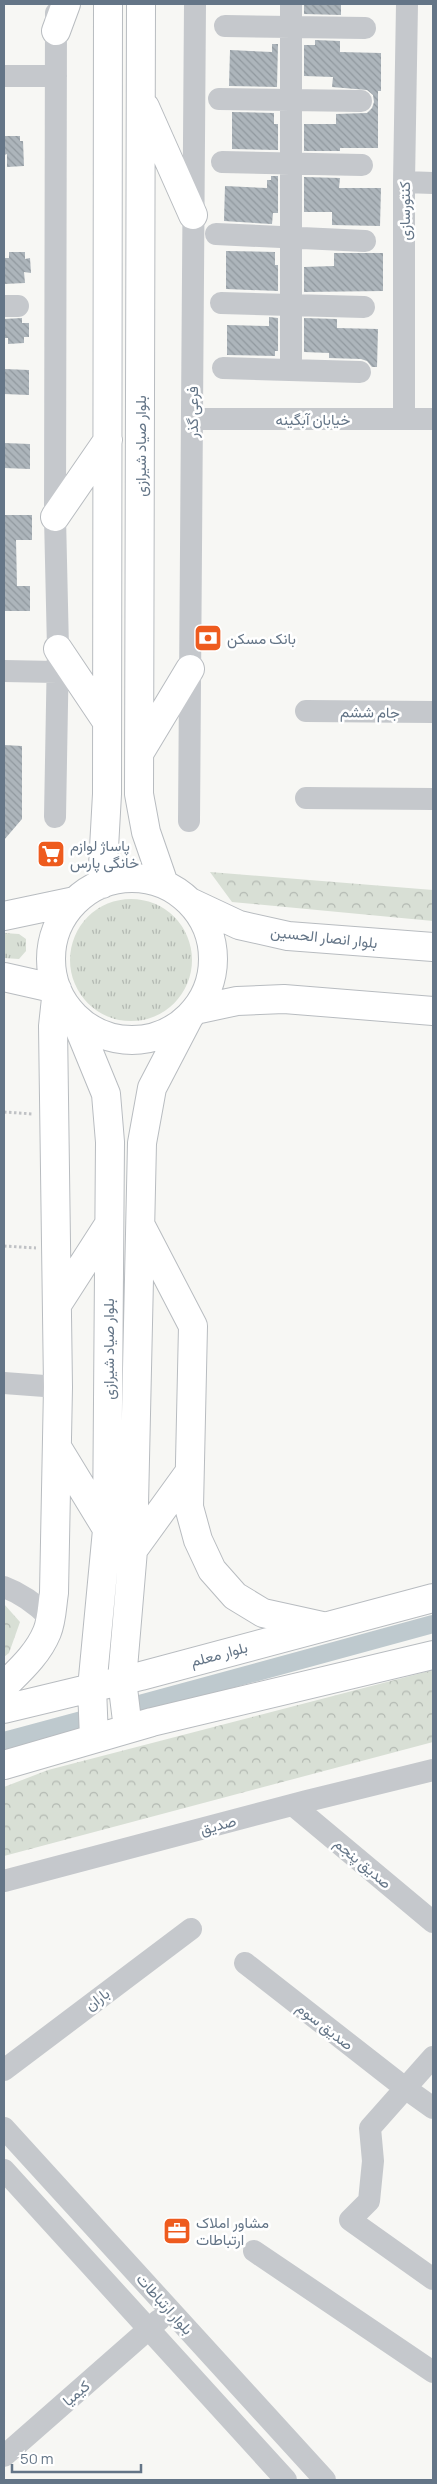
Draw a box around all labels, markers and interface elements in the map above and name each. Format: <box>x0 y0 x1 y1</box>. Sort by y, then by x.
street label: کنتورسازی <box>394 181 415 241</box>
street label: فرعی گذر <box>182 386 203 439</box>
street label: بلوار صیاد شیرازی <box>130 395 151 497</box>
street label: خیابان آبگینه <box>276 409 350 430</box>
bank icon: بانک مسکن <box>193 623 223 653</box>
place label: بانک مسکن <box>227 628 296 649</box>
street label: جام ششم <box>340 701 400 723</box>
place label: پاساژ لوازم خانگی پارس <box>70 835 139 873</box>
supermarket icon: پاساژ لوازم خانگی پارس <box>36 839 66 869</box>
street label: بلوار انصار الحسین <box>269 921 379 953</box>
street label: بلوار صیاد شیرازی <box>98 1298 119 1400</box>
street label: بلوار معلم <box>188 1636 250 1672</box>
street label: صدیق <box>198 1810 238 1840</box>
street label: صدیق پنجم <box>330 1833 396 1893</box>
street label: باران <box>80 1983 114 2015</box>
street label: صدیق سوم <box>292 1997 358 2055</box>
place label: مشاور املاک ارتباطات <box>196 2212 269 2250</box>
office icon: مشاور املاک ارتباطات <box>162 2216 192 2246</box>
street label: بلوار ارتباطات <box>132 2269 198 2339</box>
street label: کیمیا <box>58 2375 94 2411</box>
scale bar <box>12 2442 141 2474</box>
text: 50 m <box>20 2448 54 2469</box>

